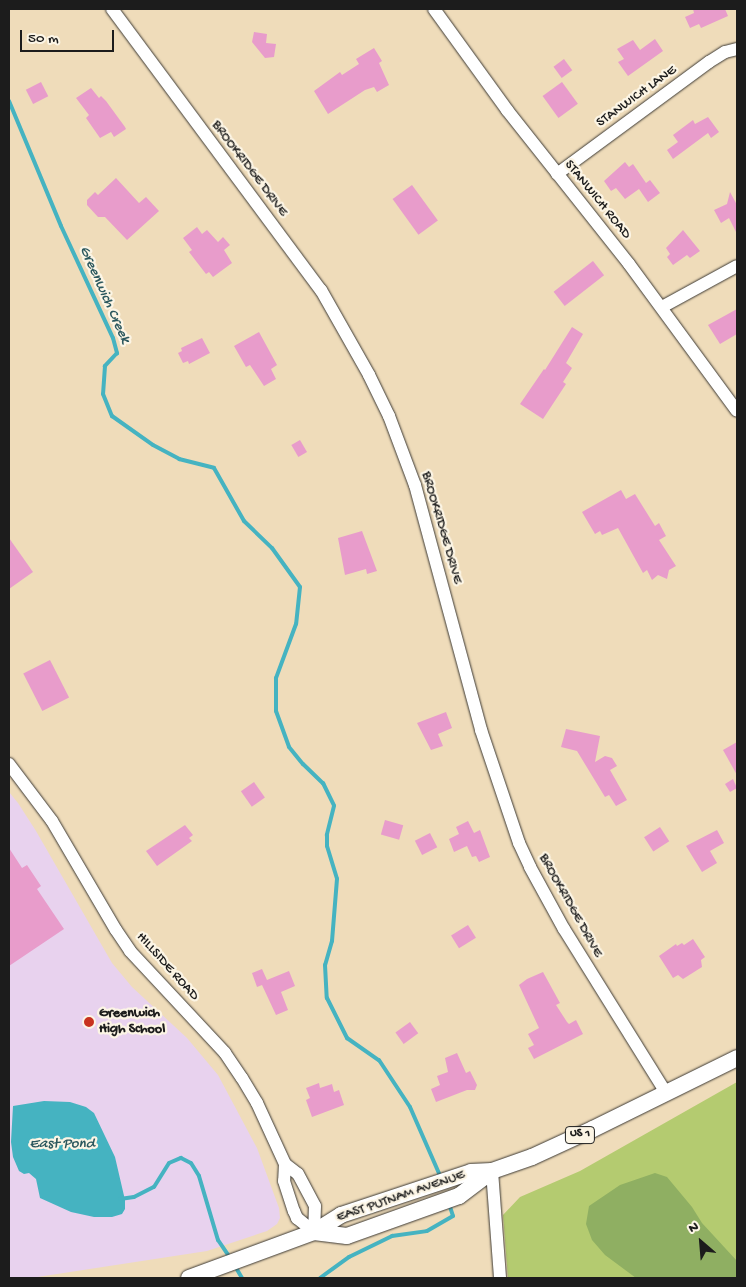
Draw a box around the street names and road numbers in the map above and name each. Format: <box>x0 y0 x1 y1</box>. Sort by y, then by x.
street label: STANWICH LANE <box>594 62 680 132</box>
street label: BROOKRIDGE DRIVE <box>207 118 291 220</box>
street label: STANWICH ROAD <box>560 157 634 243</box>
street label: BROOKRIDGE DRIVE <box>417 470 465 586</box>
street label: BROOKRIDGE DRIVE <box>535 851 605 961</box>
street label: HILLSIDE ROAD <box>132 930 202 1004</box>
road number: US 1 <box>564 1126 596 1144</box>
street label: EAST PUTNAM AVENUE <box>335 1167 467 1227</box>

